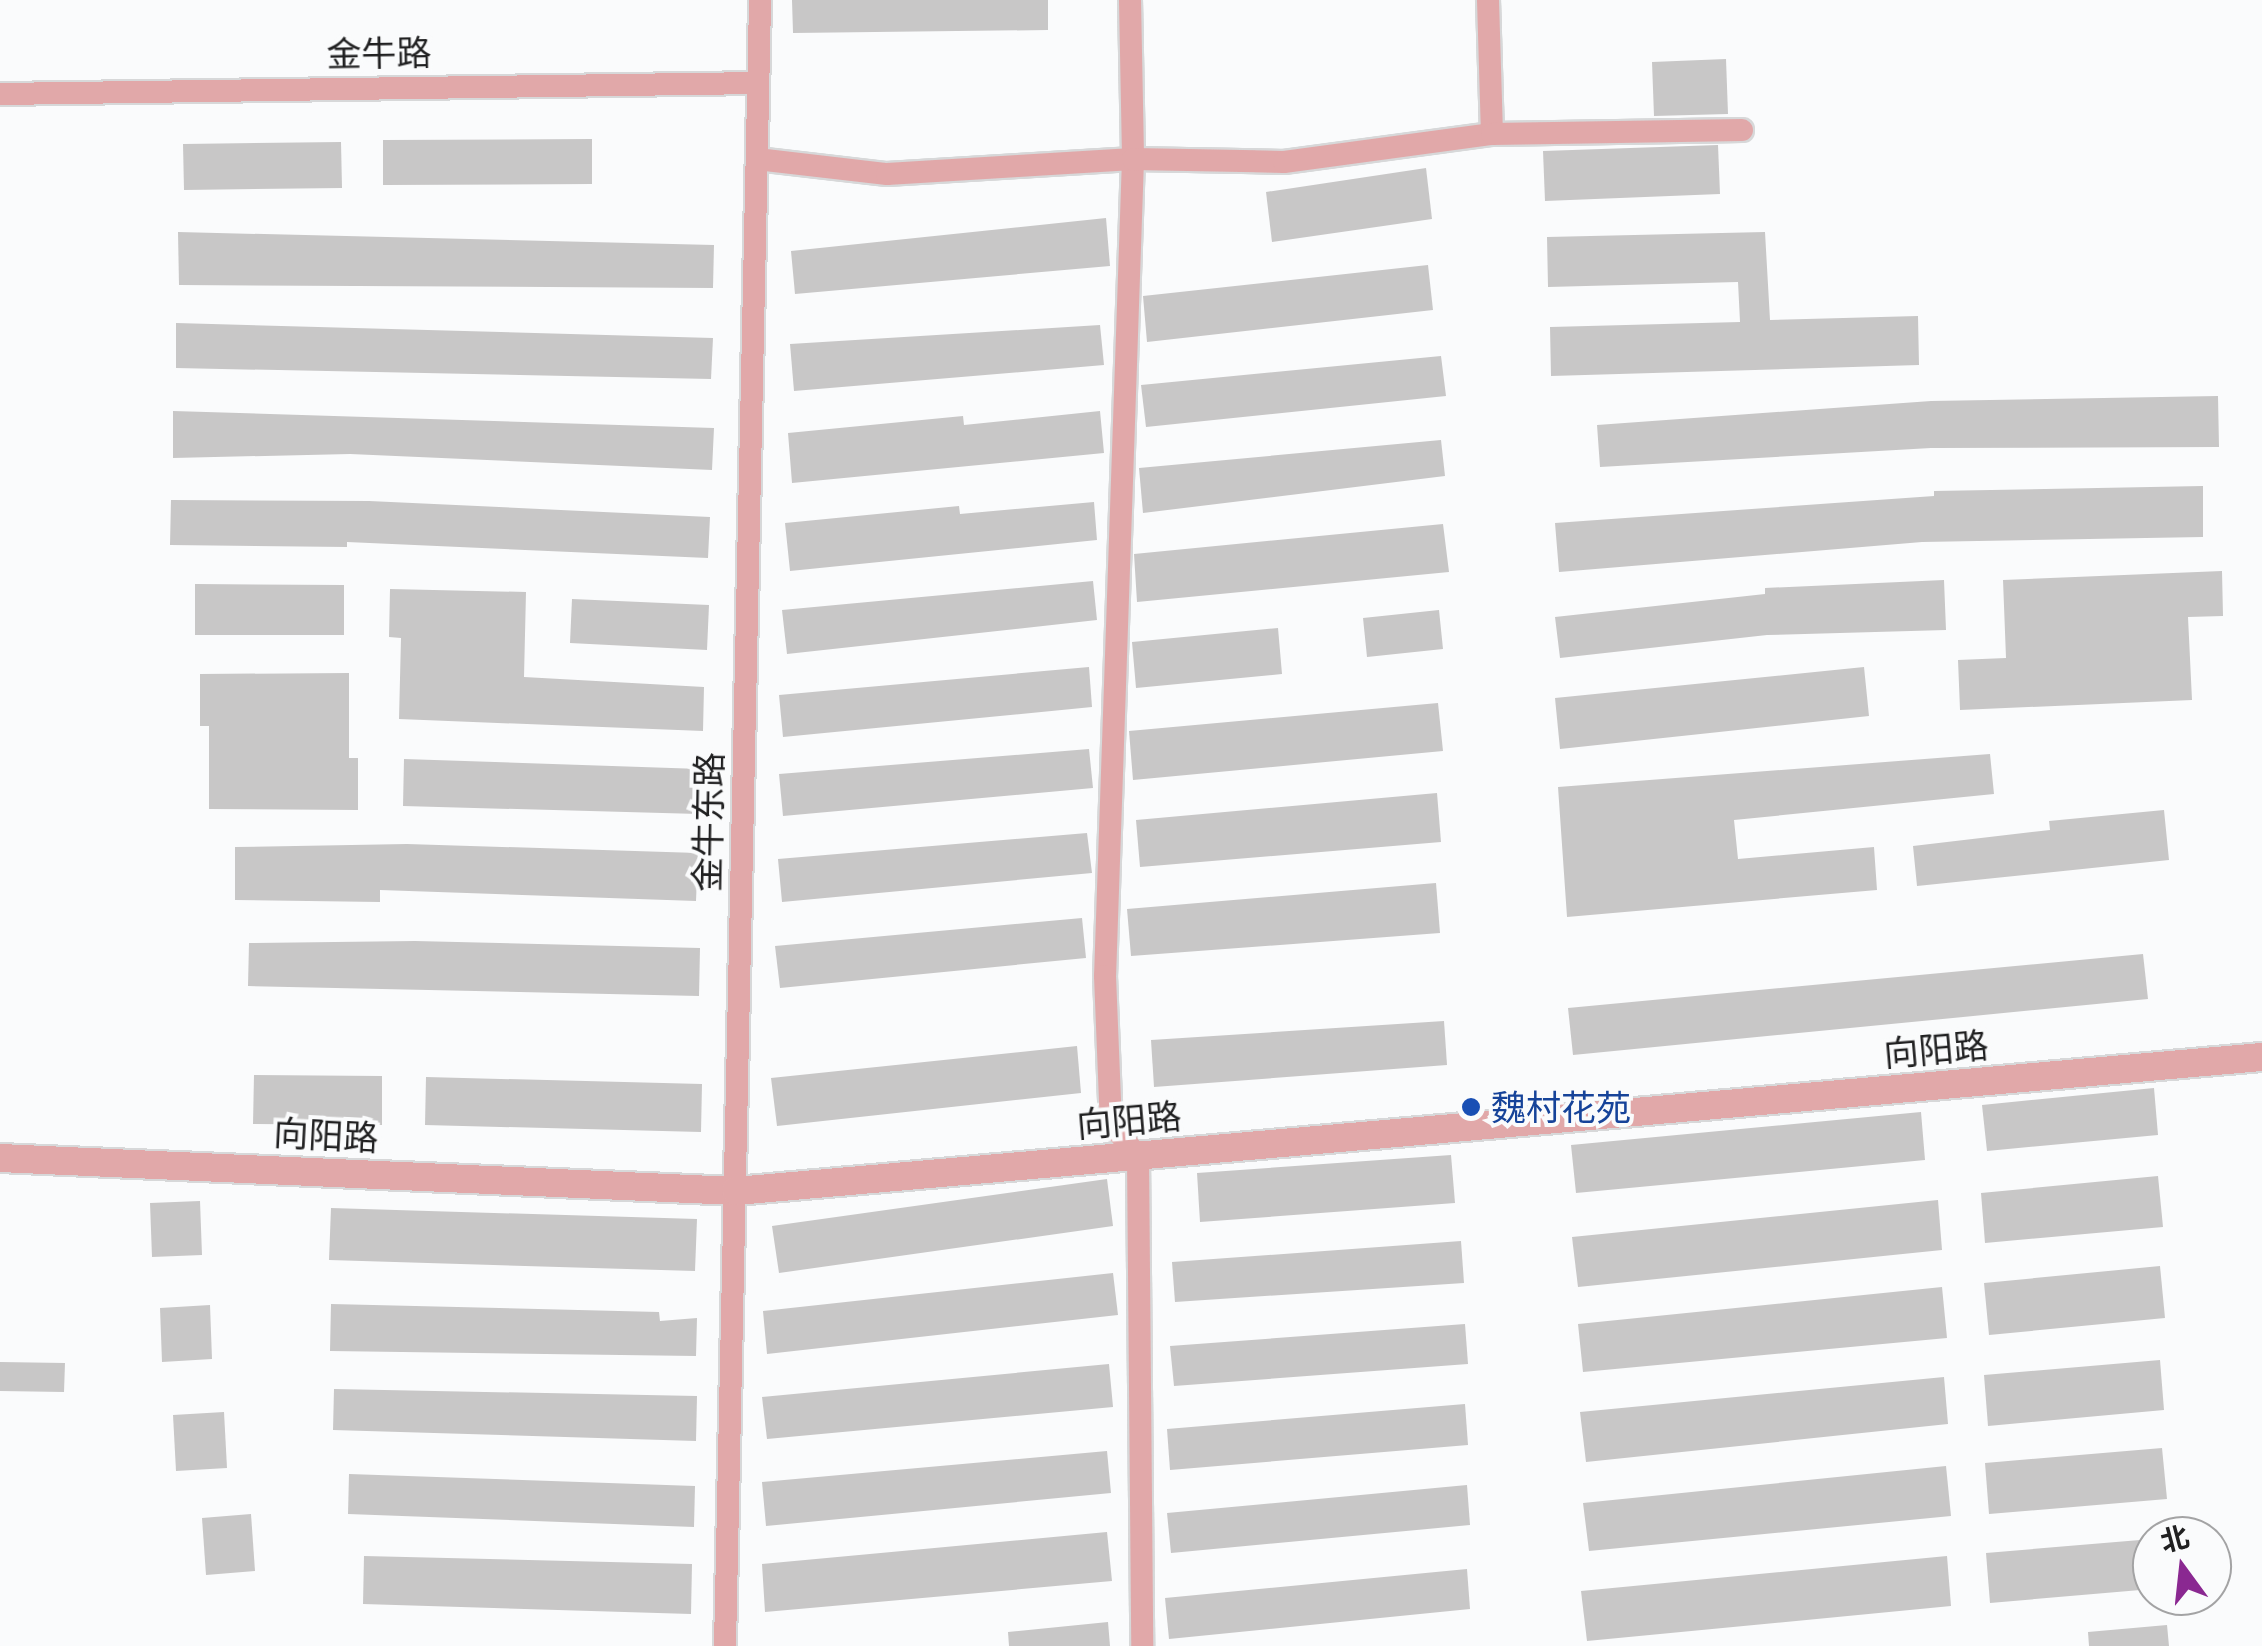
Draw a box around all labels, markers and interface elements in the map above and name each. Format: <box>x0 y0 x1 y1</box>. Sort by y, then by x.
street label: 金牛路 <box>326 31 432 75</box>
street label: 金牛东路 <box>686 752 730 892</box>
street label: 向阳路 <box>1882 1024 1990 1074</box>
place label: 魏村花苑 <box>1491 1086 1631 1128</box>
street label: 向阳路 <box>1075 1095 1183 1145</box>
marker: 魏村花苑 <box>1460 1096 1482 1118</box>
street label: 向阳路 <box>272 1111 380 1159</box>
north arrow <box>2132 1516 2232 1616</box>
text: 北 <box>2156 1517 2193 1560</box>

